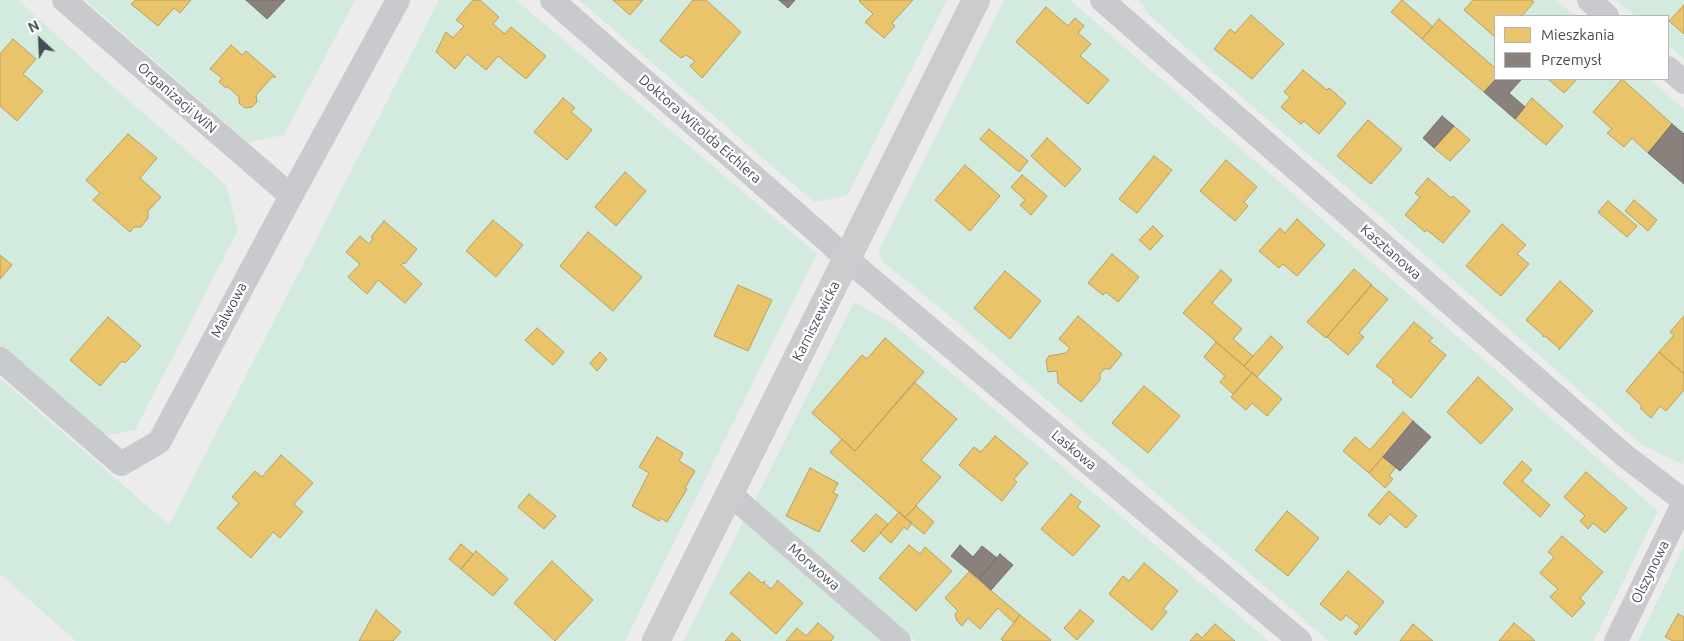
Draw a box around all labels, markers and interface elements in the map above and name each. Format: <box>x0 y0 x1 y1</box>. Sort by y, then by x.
north arrow <box>15 15 65 65</box>
legend <box>1494 15 1669 80</box>
text: N <box>26 17 42 36</box>
text: Mieszkania <box>1541 26 1615 43</box>
text: Przemysł <box>1541 51 1601 68</box>
street label: Organizacji WiN <box>134 59 220 137</box>
street label: Doktora Witolda Eichlera <box>635 71 765 187</box>
street label: Kasztanowa <box>1357 221 1425 283</box>
street label: Karniszewicka <box>789 278 843 364</box>
street label: Malwowa <box>207 280 251 340</box>
street label: Laskowa <box>1048 426 1100 474</box>
street label: Olszynowa <box>1628 538 1672 606</box>
street label: Morwowa <box>785 540 843 594</box>

